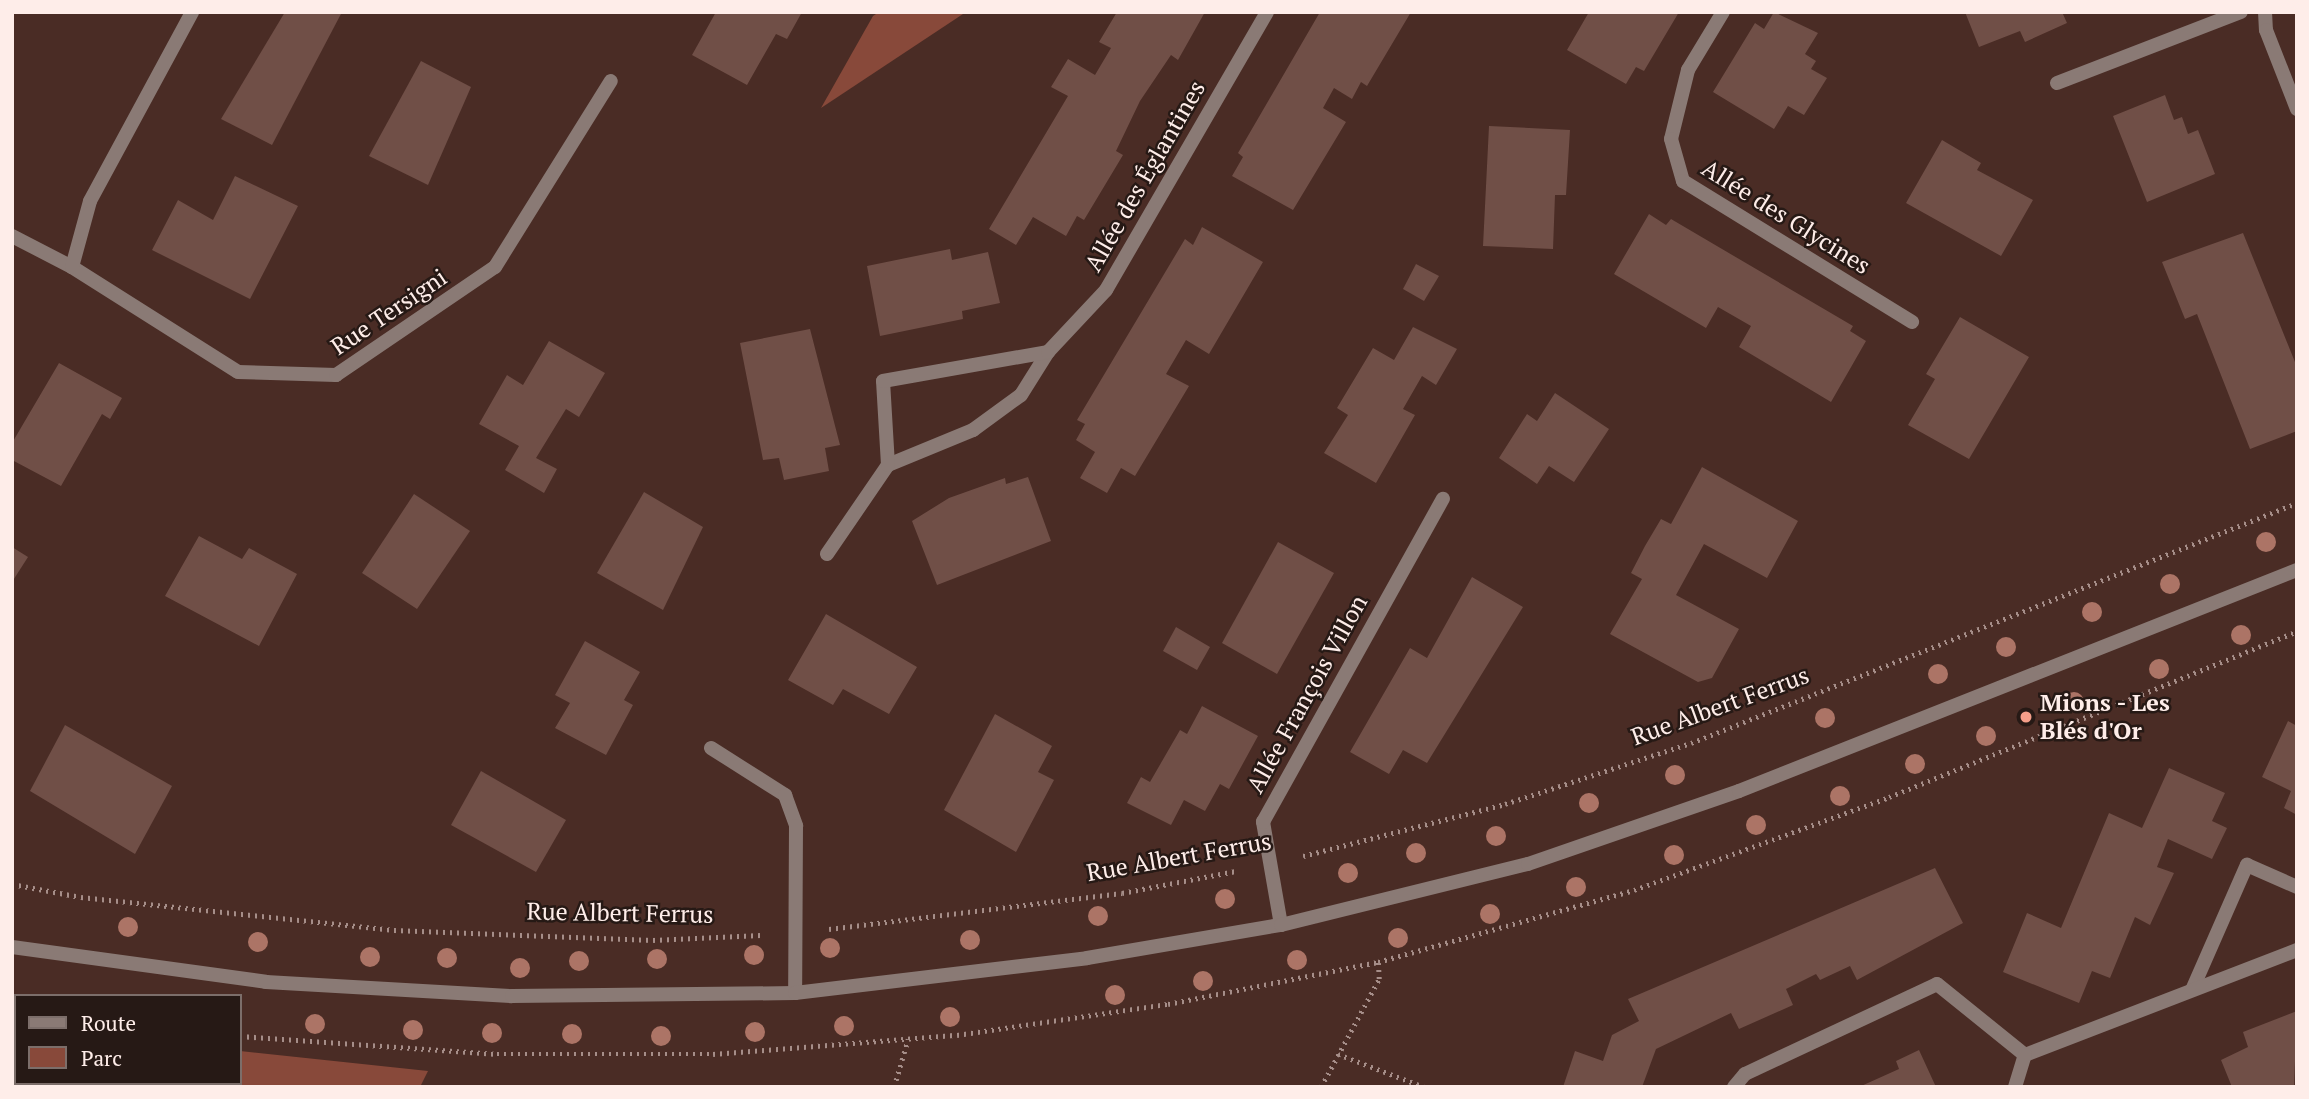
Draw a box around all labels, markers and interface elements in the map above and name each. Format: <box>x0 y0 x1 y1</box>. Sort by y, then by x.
street label: Allée des Églantines <box>1079 75 1211 277</box>
street label: Allée des Glycines <box>1697 154 1875 280</box>
street label: Rue Tersigni <box>326 263 452 361</box>
street label: Allée François Villon <box>1240 590 1374 798</box>
street label: Rue Albert Ferrus <box>1627 660 1813 752</box>
place label: Mions - Les Blés d'Or <box>2040 689 2171 745</box>
marker: Mions - Les Blés d'Or <box>2018 709 2034 725</box>
street label: Rue Albert Ferrus <box>1084 827 1274 887</box>
street label: Rue Albert Ferrus <box>526 897 714 929</box>
legend <box>14 994 242 1085</box>
text: Route <box>81 1009 136 1037</box>
text: Parc <box>81 1044 122 1072</box>

